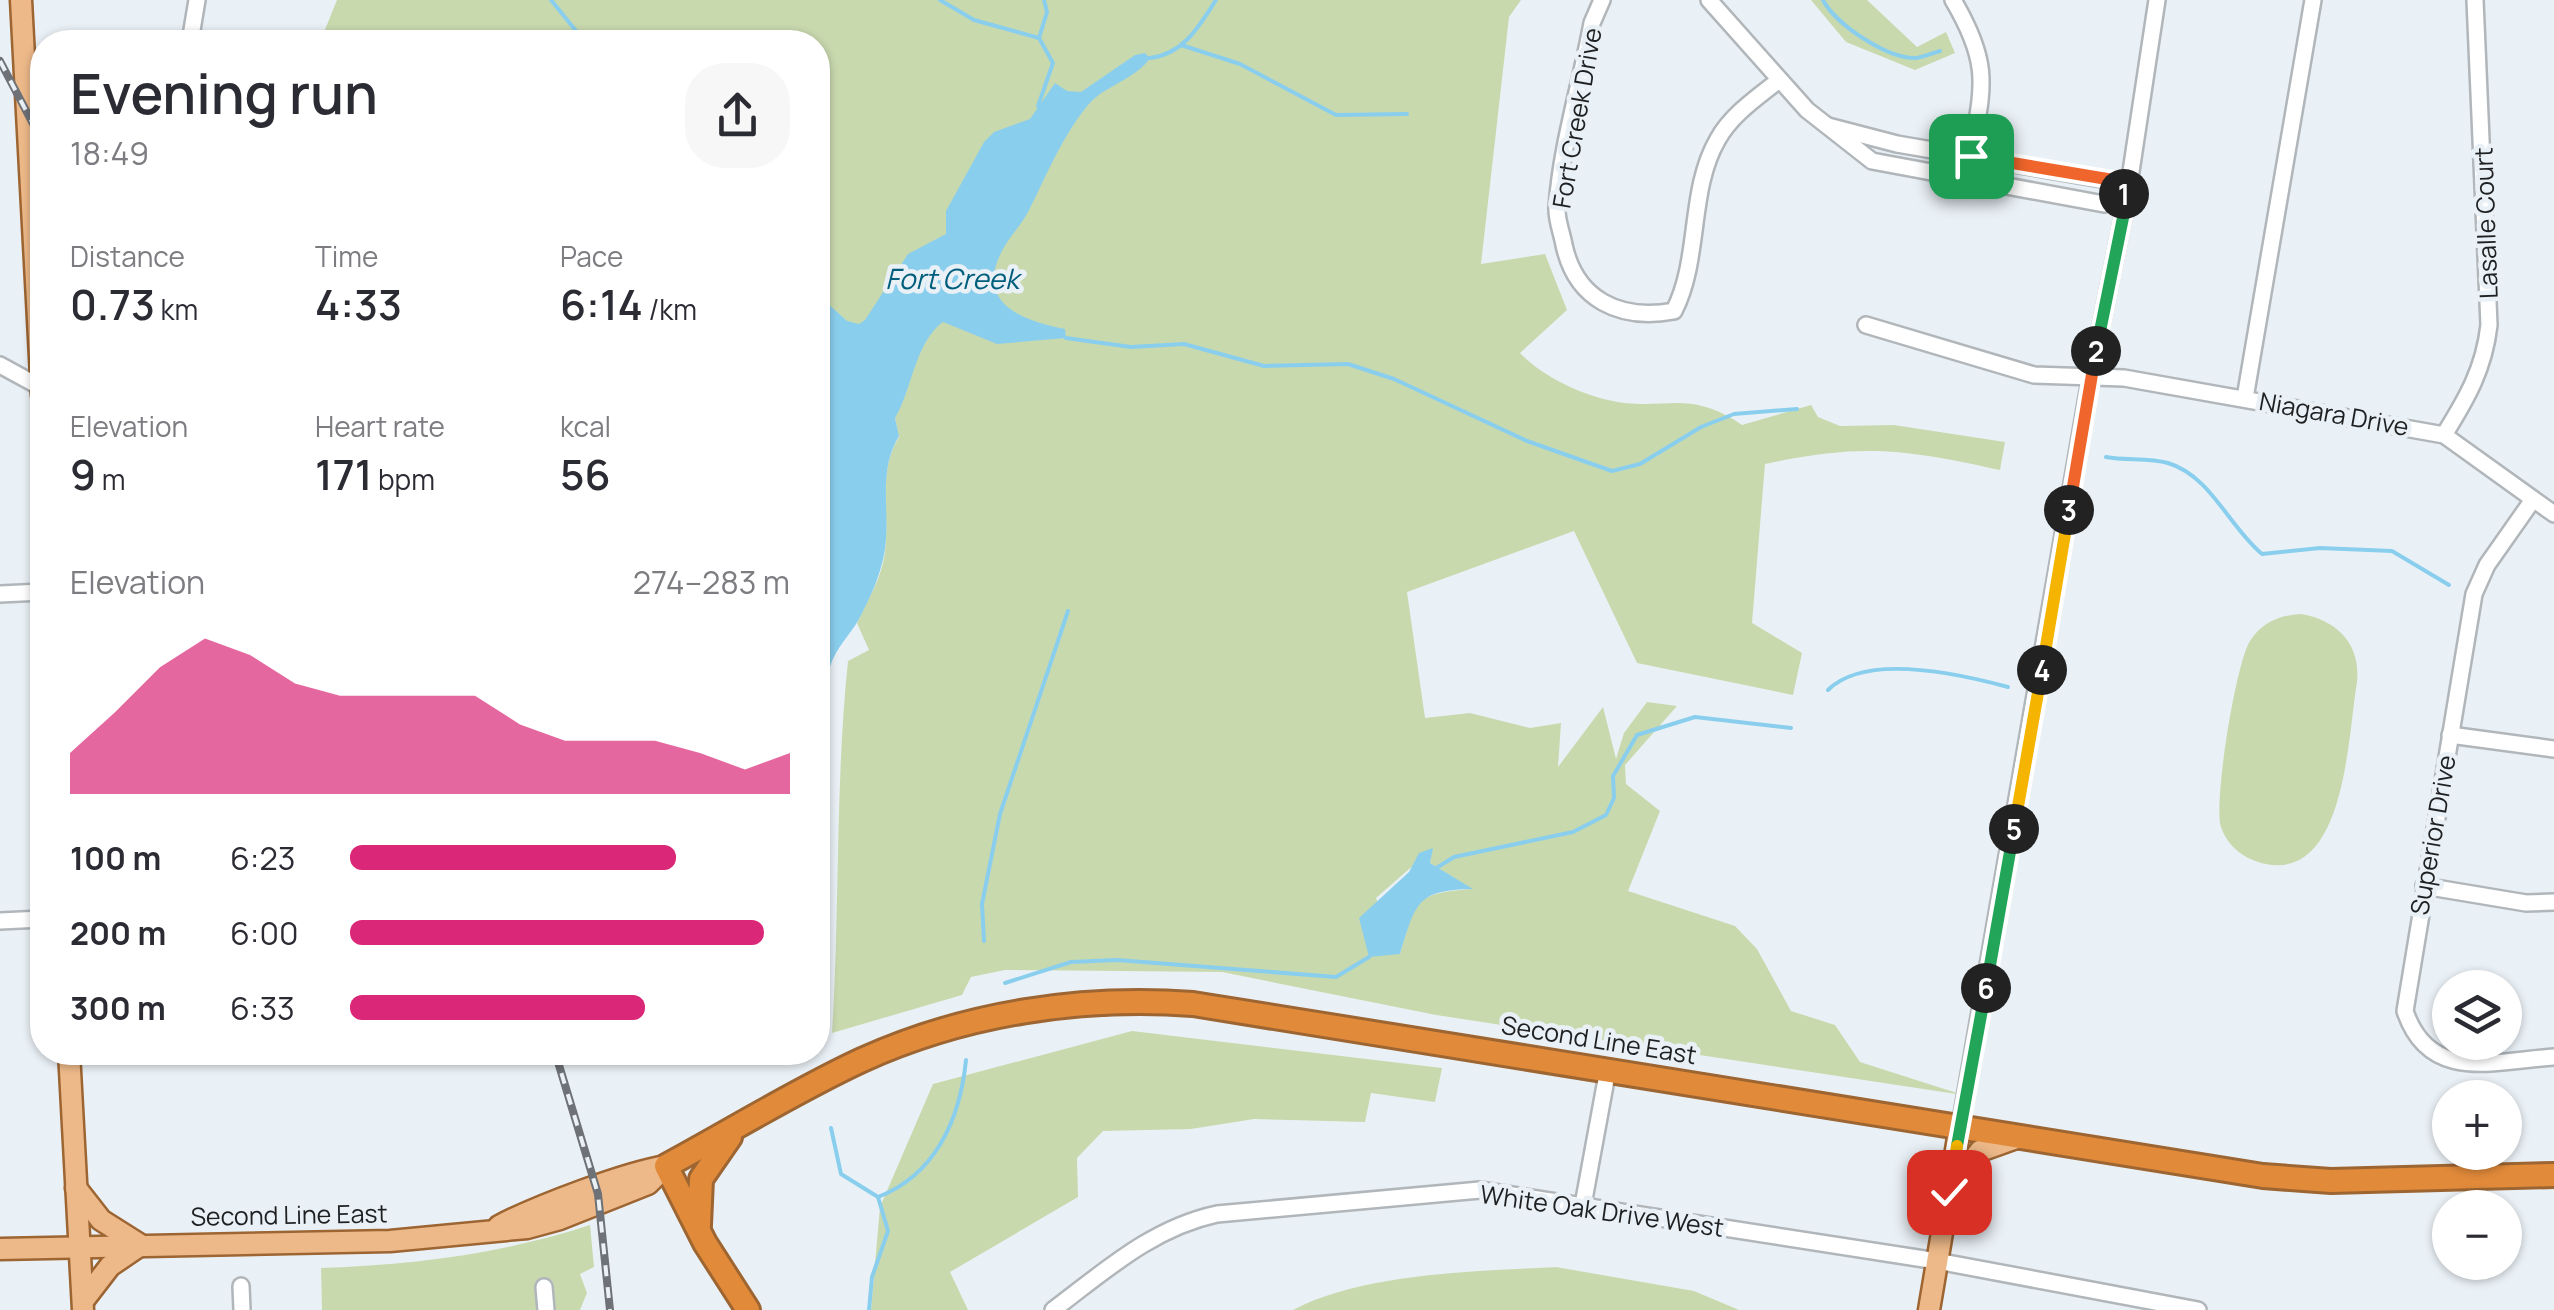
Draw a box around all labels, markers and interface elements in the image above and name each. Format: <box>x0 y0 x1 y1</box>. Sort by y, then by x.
street label: Fort Creek Drive <box>1543 25 1610 211</box>
text: Evening run <box>70 55 378 131</box>
button: share <box>685 63 790 168</box>
pin <box>1929 114 2014 199</box>
icon: arrive <box>1944 129 1999 184</box>
text: 18:49 <box>70 131 149 175</box>
street label: Lasalle Court <box>2465 147 2506 299</box>
pin: 1 <box>2099 169 2149 219</box>
text: 1 <box>2118 175 2130 213</box>
text: Distance <box>70 237 185 275</box>
text: Time <box>315 237 378 275</box>
text: Pace <box>560 237 623 275</box>
water label: Fort Creek <box>885 259 1023 297</box>
text: 0.73 <box>70 275 155 333</box>
text: 4:33 <box>315 275 402 333</box>
text: 6:14 <box>560 275 643 333</box>
text: km <box>155 290 198 328</box>
text: /km <box>643 290 697 328</box>
pin: 2 <box>2071 326 2121 376</box>
text: 2 <box>2088 332 2104 370</box>
street label: Niagara Drive <box>2257 383 2412 444</box>
text: Elevation <box>70 407 188 445</box>
text: Heart rate <box>315 407 445 445</box>
text: kcal <box>560 407 611 445</box>
text: 9 <box>70 445 96 503</box>
text: 171 <box>315 445 372 503</box>
text: 56 <box>560 445 611 503</box>
text: m <box>96 460 125 498</box>
text: bpm <box>372 460 435 498</box>
pin: 3 <box>2044 485 2094 535</box>
text: 3 <box>2061 491 2077 529</box>
text: Elevation <box>70 560 205 604</box>
text: 274–283 m <box>633 560 790 604</box>
pin: 4 <box>2017 645 2067 695</box>
text: 4 <box>2033 651 2051 689</box>
street label: Superior Drive <box>2401 752 2464 918</box>
pin: 5 <box>1989 804 2039 854</box>
text: 5 <box>2006 810 2022 848</box>
text: 100 m <box>70 836 161 880</box>
text: 6:23 <box>230 836 295 880</box>
text: 200 m <box>70 911 166 955</box>
text: 6:00 <box>230 911 298 955</box>
pin: 6 <box>1961 963 2011 1013</box>
text: 6 <box>1977 969 1995 1007</box>
map controls <box>2432 970 2522 1280</box>
button: layers <box>2432 970 2522 1060</box>
text: 300 m <box>70 986 166 1030</box>
text: 6:33 <box>230 986 295 1030</box>
street label: Second Line East <box>1499 1007 1699 1072</box>
button: + <box>2432 1080 2522 1170</box>
pin <box>1907 1150 1992 1235</box>
icon: check <box>1922 1165 1977 1220</box>
street label: White Oak Drive West <box>1478 1176 1726 1245</box>
button: − <box>2432 1190 2522 1280</box>
street label: Second Line East <box>190 1195 388 1234</box>

